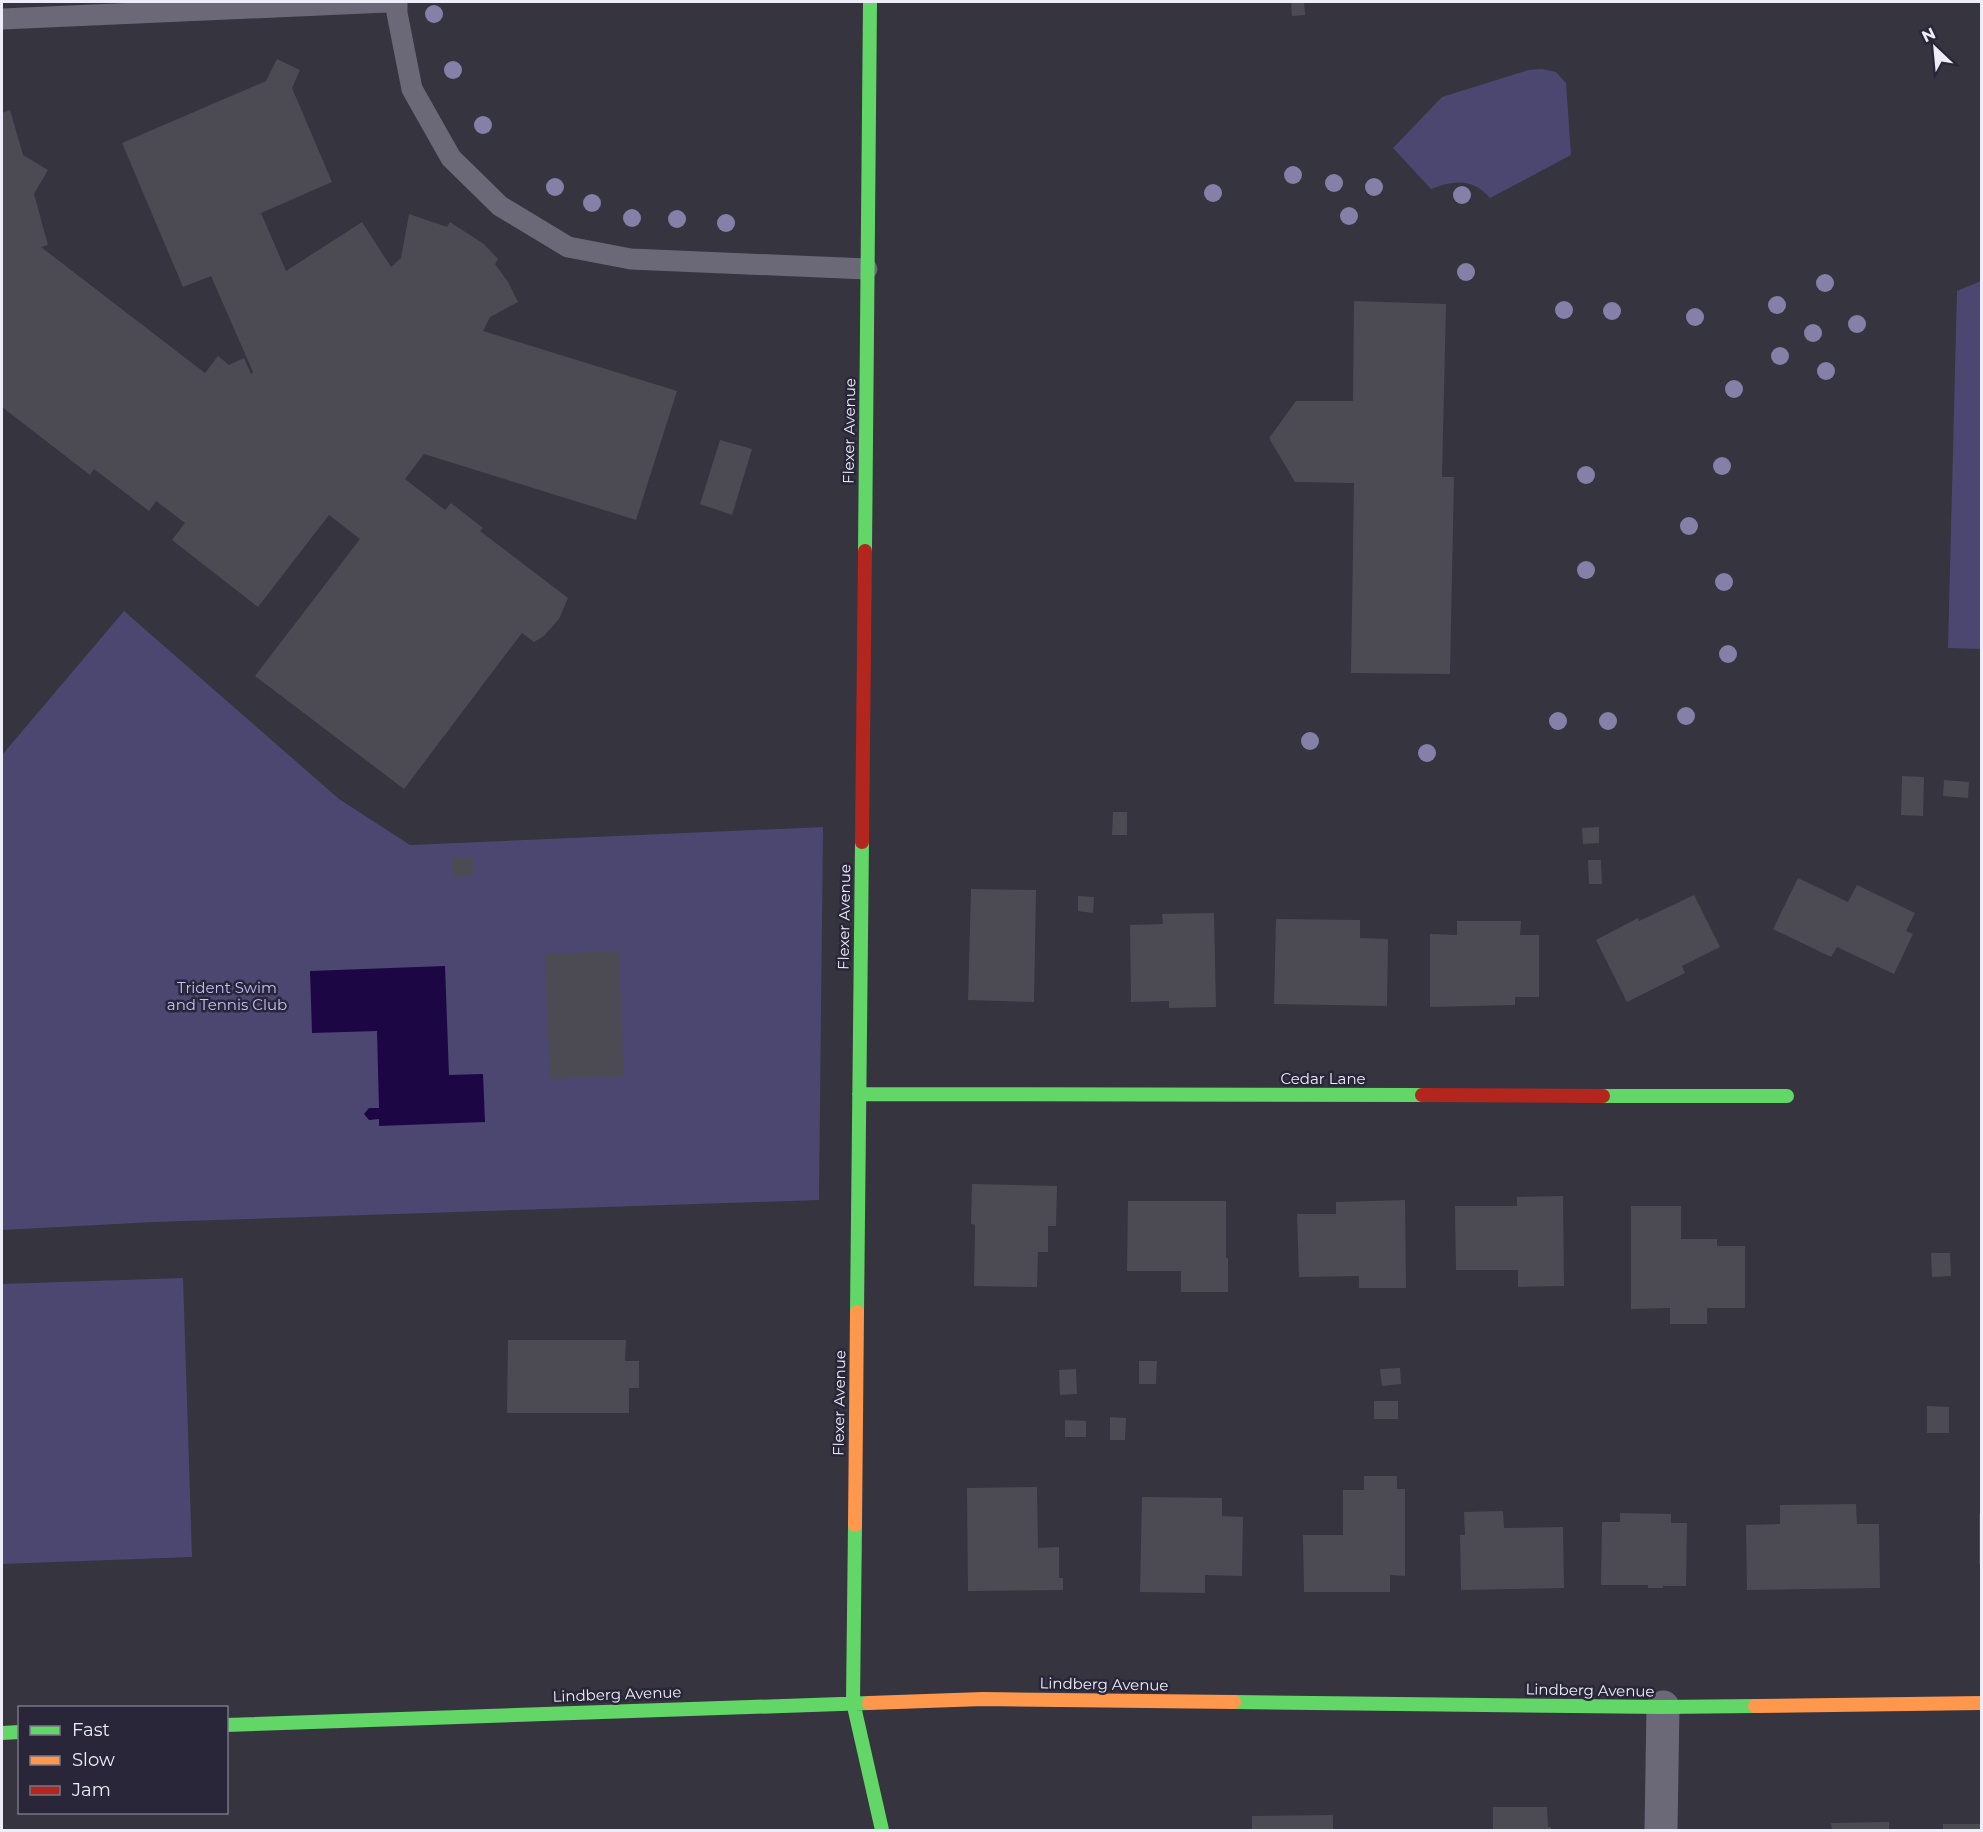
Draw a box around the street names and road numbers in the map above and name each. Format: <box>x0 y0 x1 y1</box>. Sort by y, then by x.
street label: Flexer Avenue <box>839 378 859 484</box>
street label: Flexer Avenue <box>834 864 854 970</box>
street label: Cedar Lane <box>1280 1069 1366 1088</box>
street label: Flexer Avenue <box>829 1350 849 1456</box>
street label: Lindberg Avenue <box>1039 1673 1169 1695</box>
street label: Lindberg Avenue <box>1525 1679 1655 1701</box>
street label: Lindberg Avenue <box>552 1682 682 1706</box>

